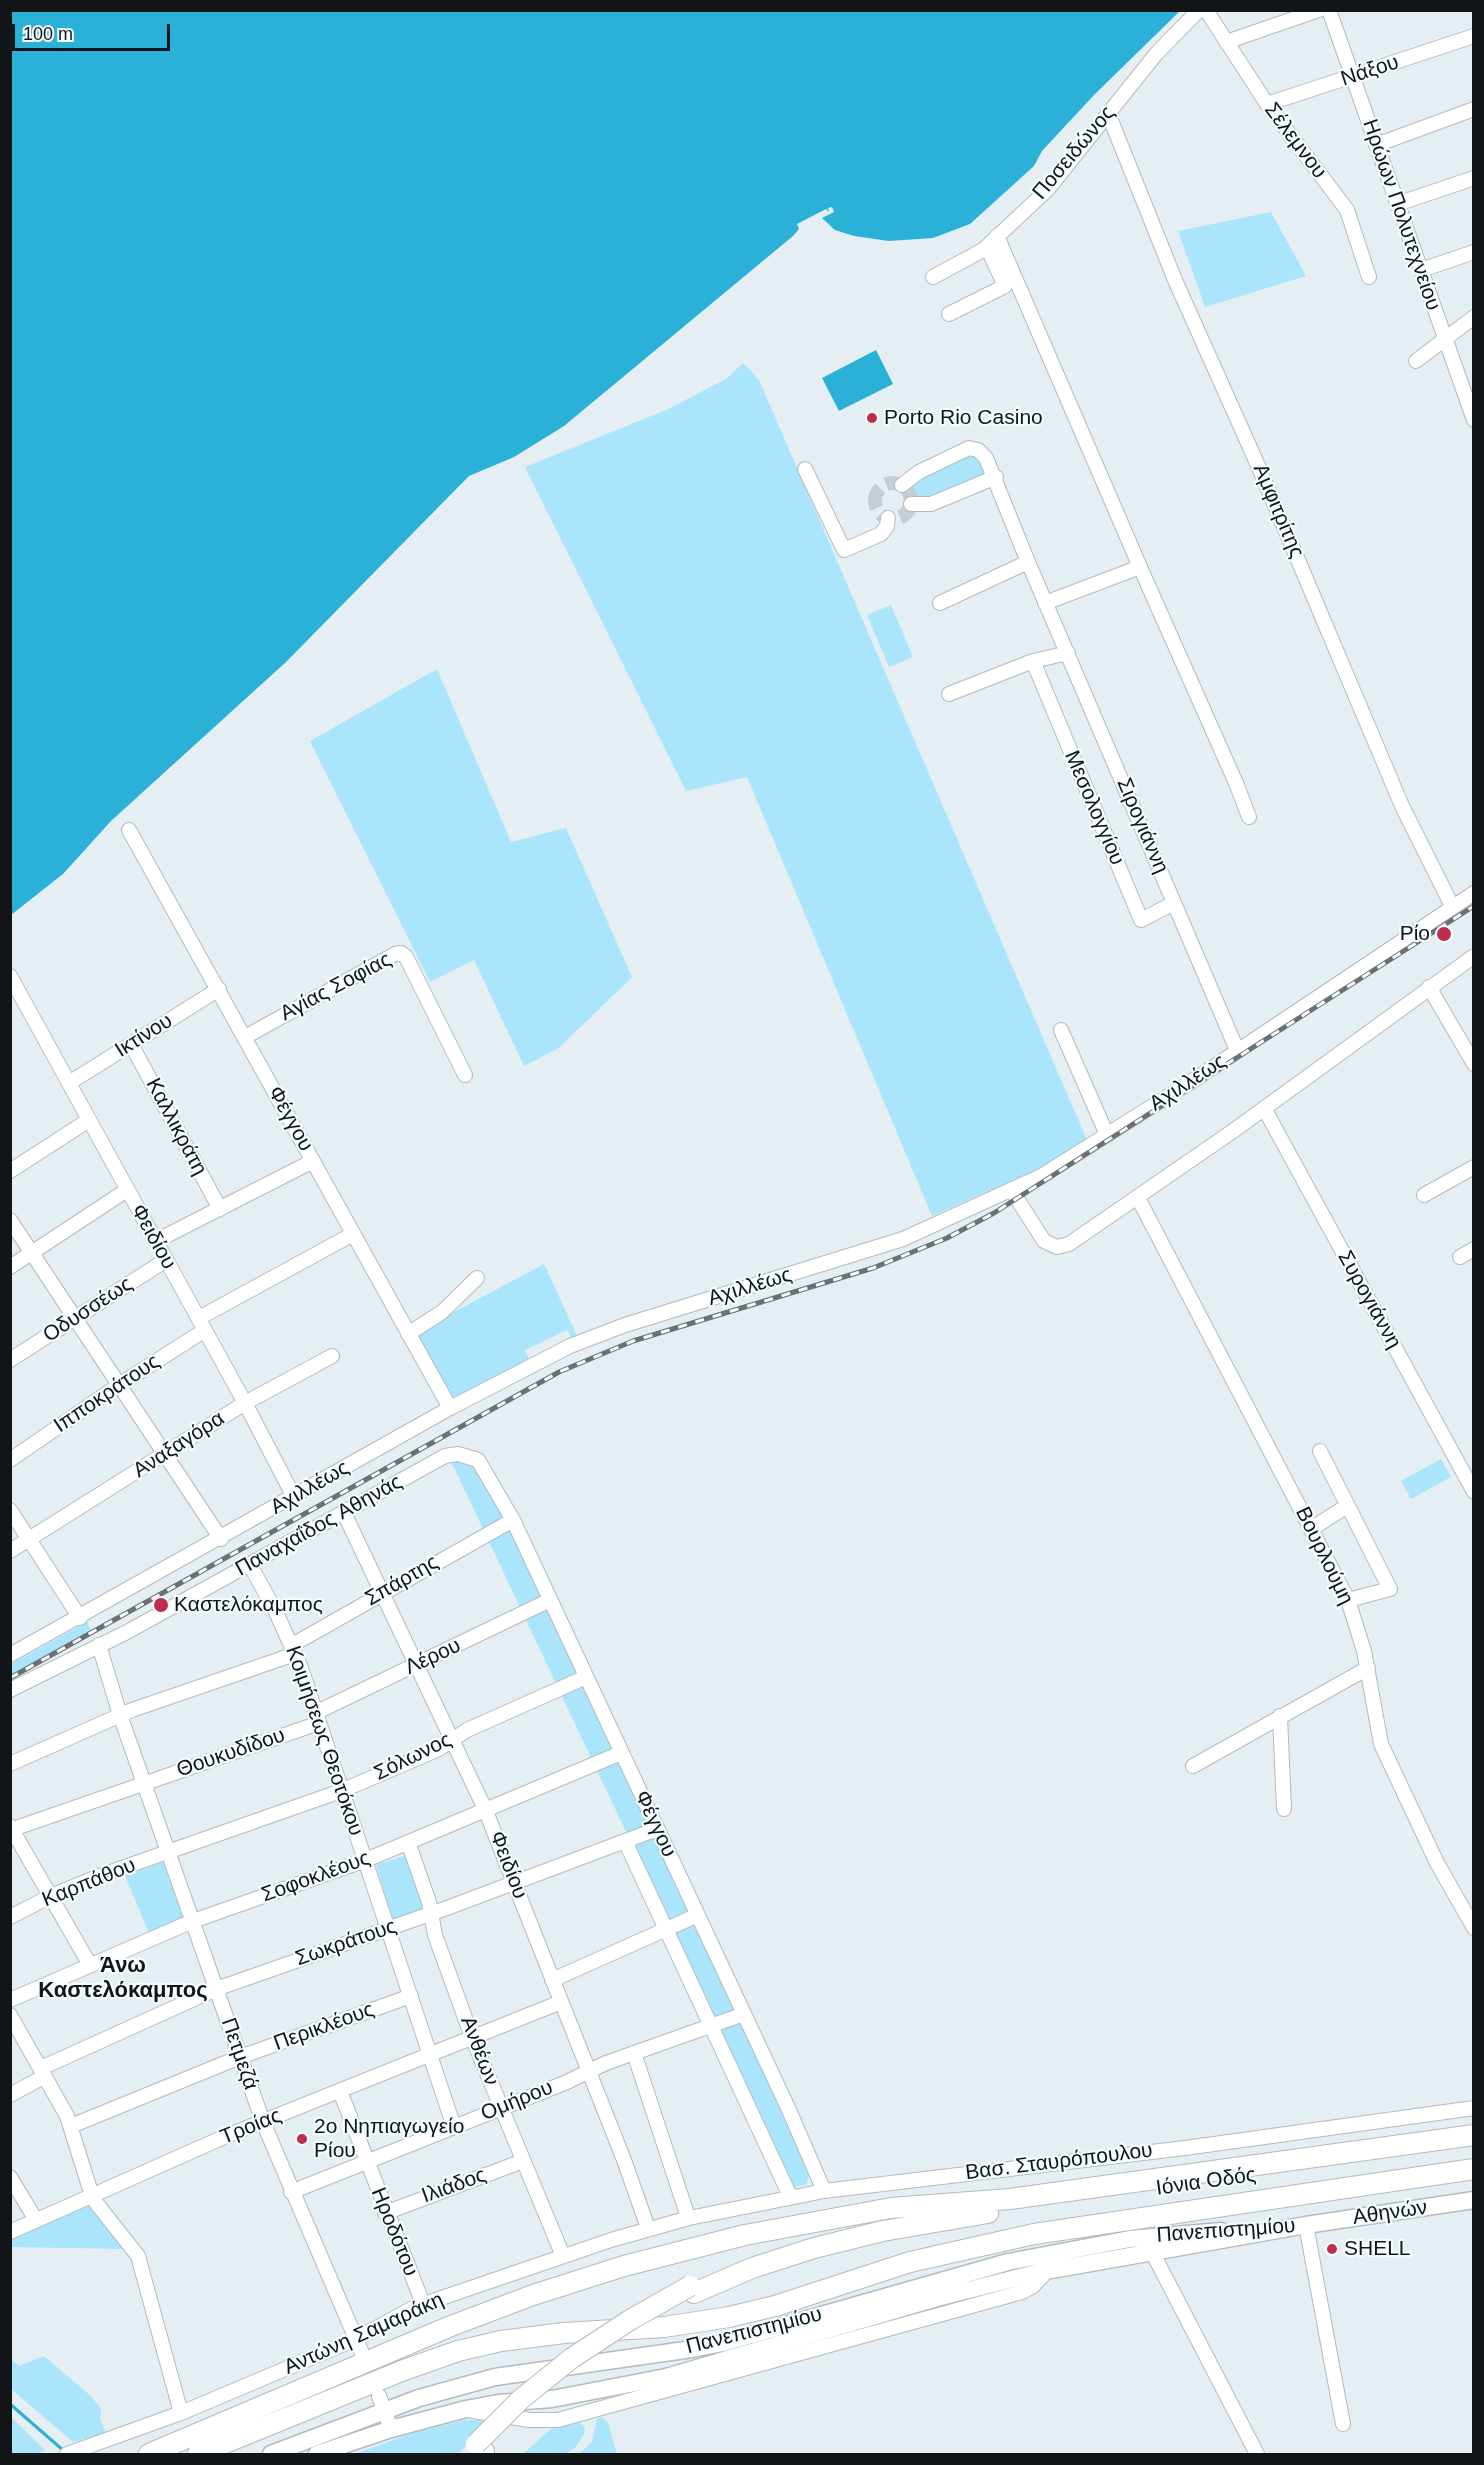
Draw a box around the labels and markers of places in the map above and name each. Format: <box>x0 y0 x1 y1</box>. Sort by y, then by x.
place label: Porto Rio Casino <box>884 405 1043 431</box>
marker: Porto Rio Casino <box>865 411 879 425</box>
place label: Ρίο <box>1400 921 1430 947</box>
marker: Ρίο <box>1435 925 1453 943</box>
place label: Καστελόκαμπος <box>174 1592 323 1618</box>
marker: Καστελόκαμπος <box>152 1596 170 1614</box>
place label: 2ο Νηπιαγωγείο Ρίου <box>314 2114 464 2164</box>
marker: 2ο Νηπιαγωγείο Ρίου <box>295 2132 309 2146</box>
place label: SHELL <box>1344 2236 1411 2262</box>
marker: SHELL <box>1325 2242 1339 2256</box>

